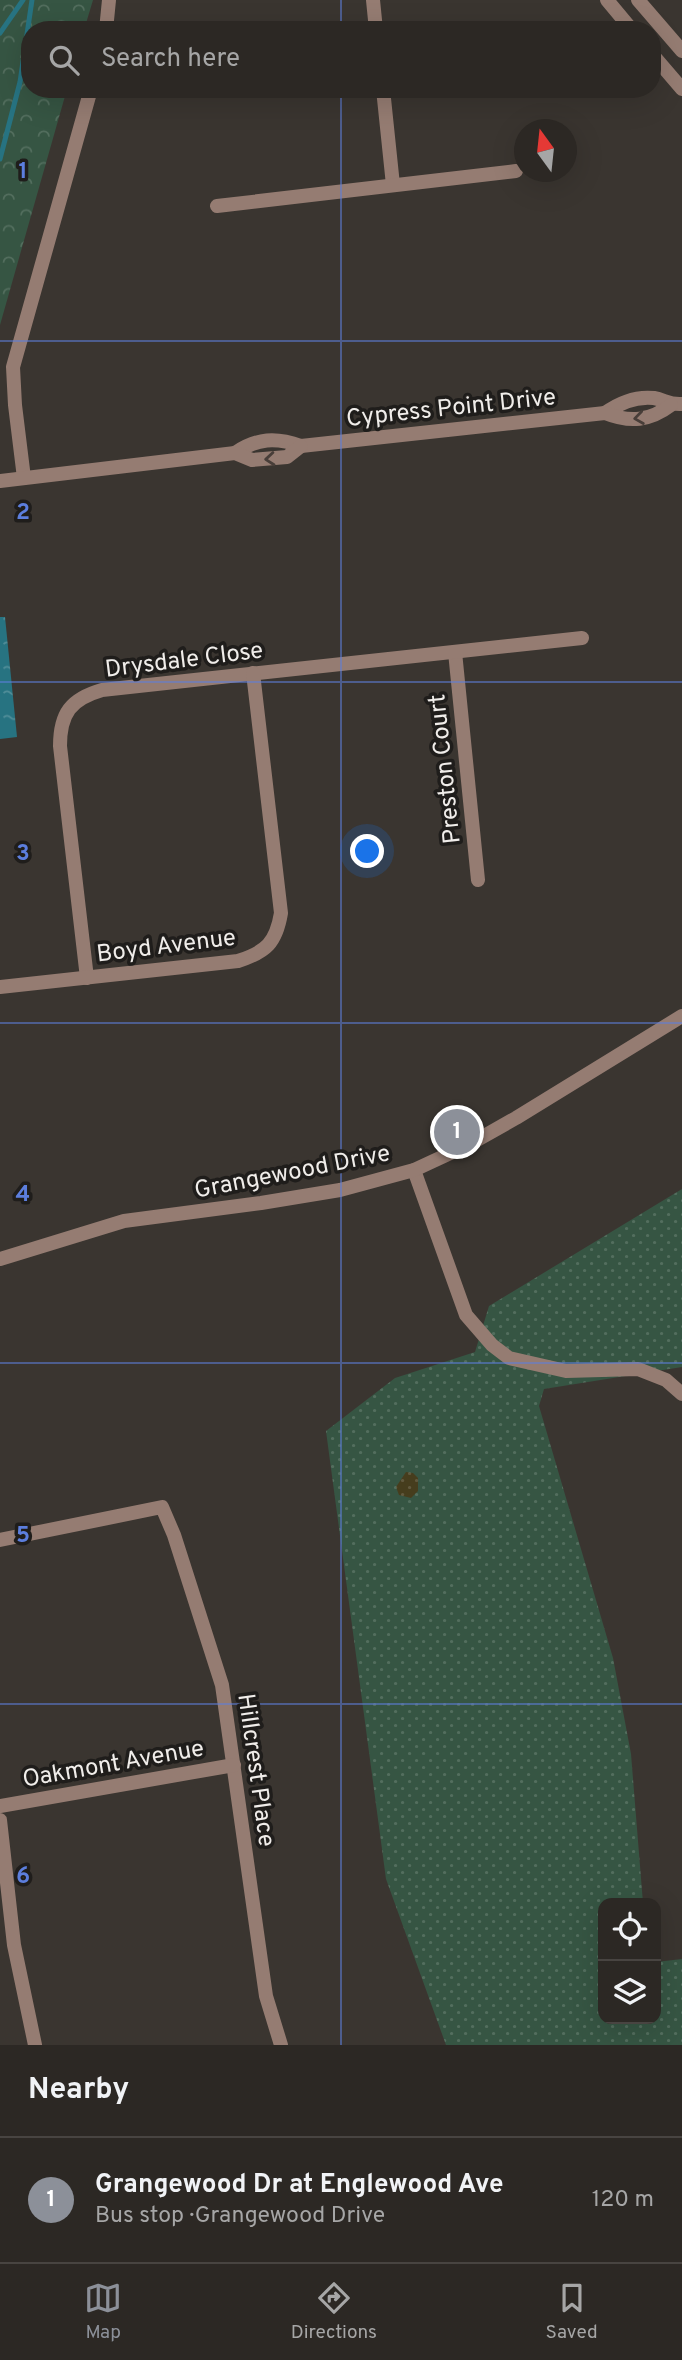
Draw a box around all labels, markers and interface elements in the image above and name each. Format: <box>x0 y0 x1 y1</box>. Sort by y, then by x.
search box <box>21 21 661 98</box>
icon: search <box>45 41 83 79</box>
text: Search here <box>101 43 240 76</box>
north arrow <box>514 119 577 182</box>
text: 1 <box>18 158 28 187</box>
street label: Cypress Point Drive <box>345 383 558 435</box>
one-way arrow <box>633 410 645 425</box>
one-way arrow <box>264 451 275 466</box>
text: 2 <box>16 499 30 528</box>
street label: Drysdale Close <box>103 636 265 686</box>
street label: Preston Court <box>423 692 469 845</box>
your location <box>350 834 384 868</box>
text: 3 <box>16 840 30 869</box>
street label: Boyd Avenue <box>95 924 238 970</box>
pin: 1 <box>434 1106 480 1158</box>
street label: Grangewood Drive <box>192 1139 393 1207</box>
text: 4 <box>16 1181 30 1210</box>
text: 5 <box>16 1522 30 1551</box>
street label: Hillcrest Place <box>229 1692 281 1849</box>
street label: Oakmont Avenue <box>20 1734 206 1796</box>
text: 6 <box>16 1863 30 1892</box>
map controls <box>598 1898 661 2024</box>
button: locate <box>598 1898 661 1961</box>
button: layers <box>598 1961 661 2024</box>
text: Nearby <box>28 2072 129 2109</box>
text: Grangewood Dr at Englewood Ave <box>95 2169 504 2202</box>
text: 1 <box>46 2186 56 2215</box>
text: 120 m <box>592 2186 654 2215</box>
text: Bus stop · Grangewood Drive <box>95 2202 385 2231</box>
tab: Map <box>84 2279 122 2345</box>
tab: Directions <box>291 2279 377 2345</box>
tab: Saved <box>546 2279 598 2345</box>

